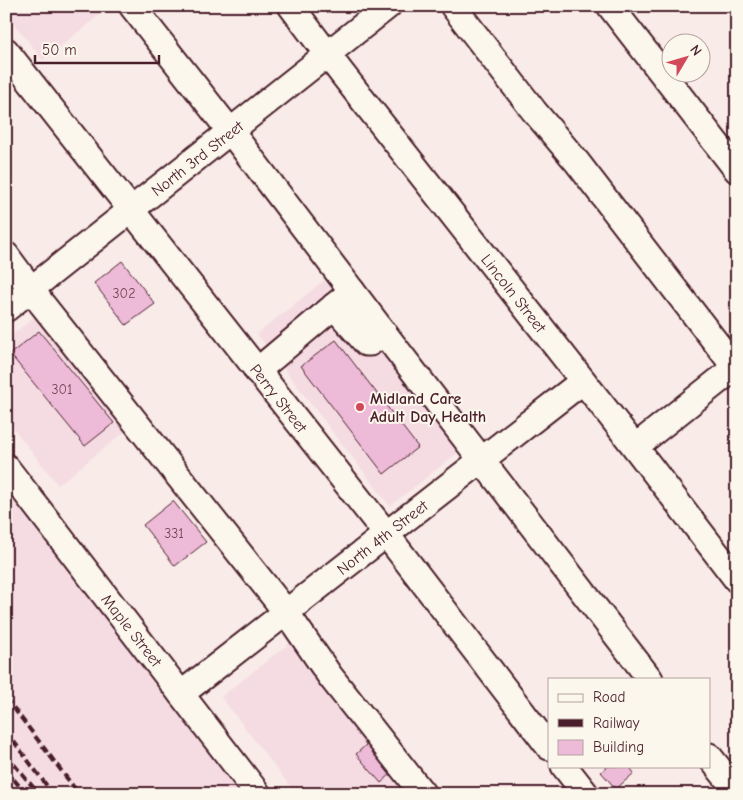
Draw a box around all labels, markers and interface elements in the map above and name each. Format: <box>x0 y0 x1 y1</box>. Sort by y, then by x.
scale bar <box>35 32 159 64</box>
north arrow <box>660 32 710 82</box>
text: 50 m <box>42 41 77 59</box>
text: N <box>686 41 705 59</box>
street label: North 3rd Street <box>148 117 247 200</box>
street label: Lincoln Street <box>477 251 550 337</box>
house number: 302 <box>113 285 135 302</box>
street label: Perry Street <box>246 361 311 437</box>
house number: 301 <box>51 381 73 398</box>
place label: Midland Care Adult Day Health <box>370 390 486 426</box>
marker: Midland Care Adult Day Health <box>354 401 366 413</box>
street label: North 4th Street <box>334 497 432 579</box>
house number: 331 <box>164 525 184 542</box>
street label: Maple Street <box>97 591 165 671</box>
legend <box>548 678 710 768</box>
text: Road <box>593 688 625 706</box>
text: Railway <box>593 714 640 732</box>
text: Building <box>593 738 644 756</box>

